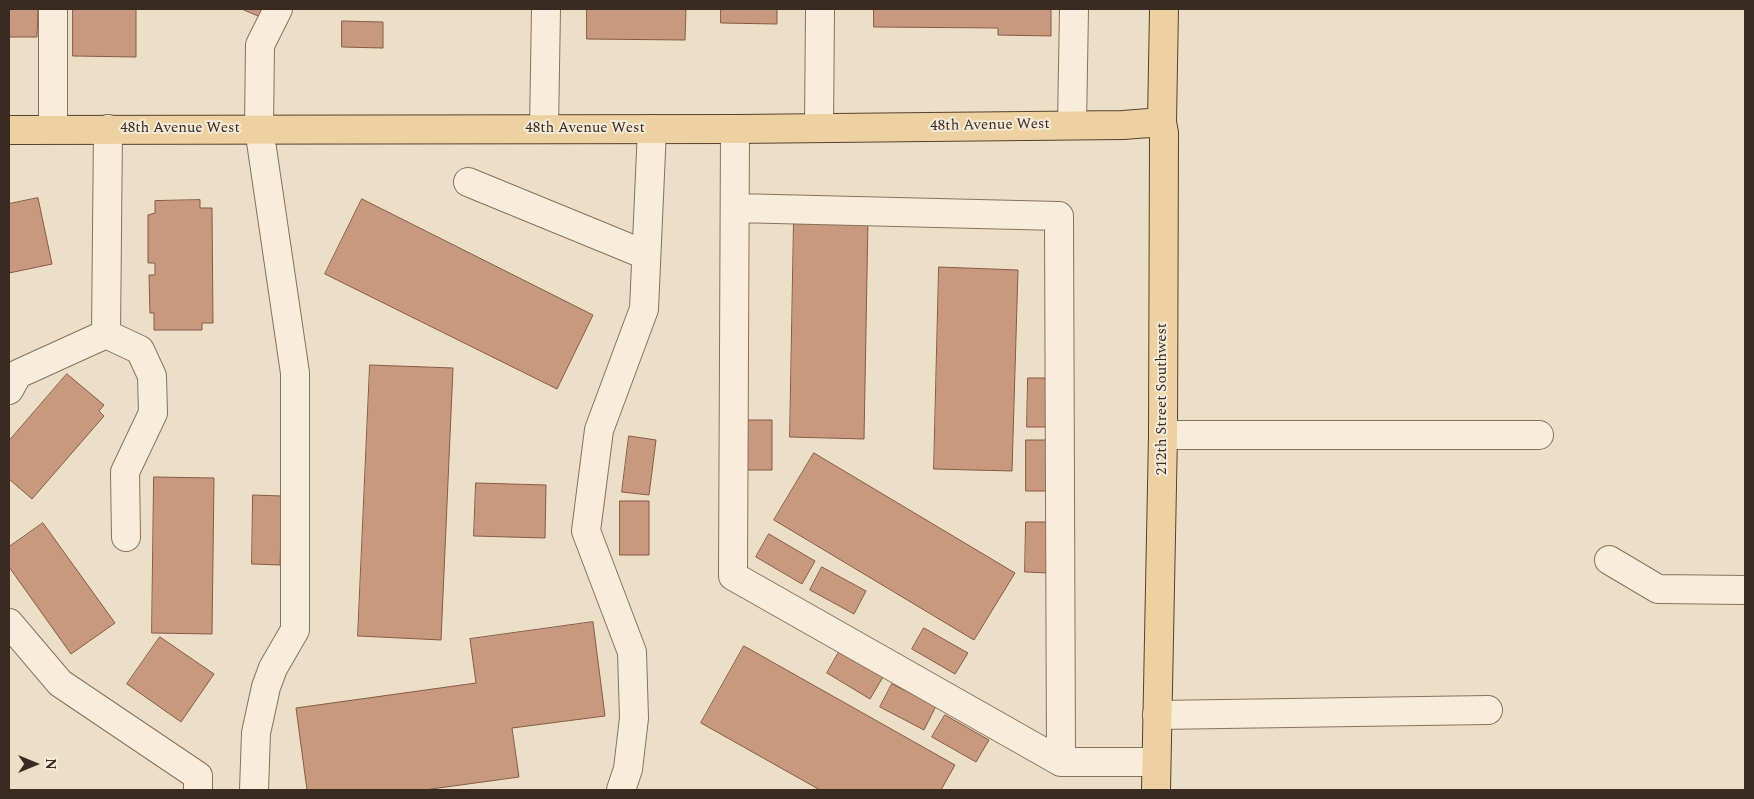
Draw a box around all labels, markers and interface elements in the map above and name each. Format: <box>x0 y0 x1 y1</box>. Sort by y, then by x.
street label: 48th Avenue West <box>930 116 1050 136</box>
street label: 48th Avenue West <box>120 120 240 138</box>
street label: 48th Avenue West <box>525 120 645 138</box>
street label: 212th Street Southwest <box>1154 323 1172 475</box>
north arrow <box>10 739 60 789</box>
text: N <box>40 758 61 770</box>

